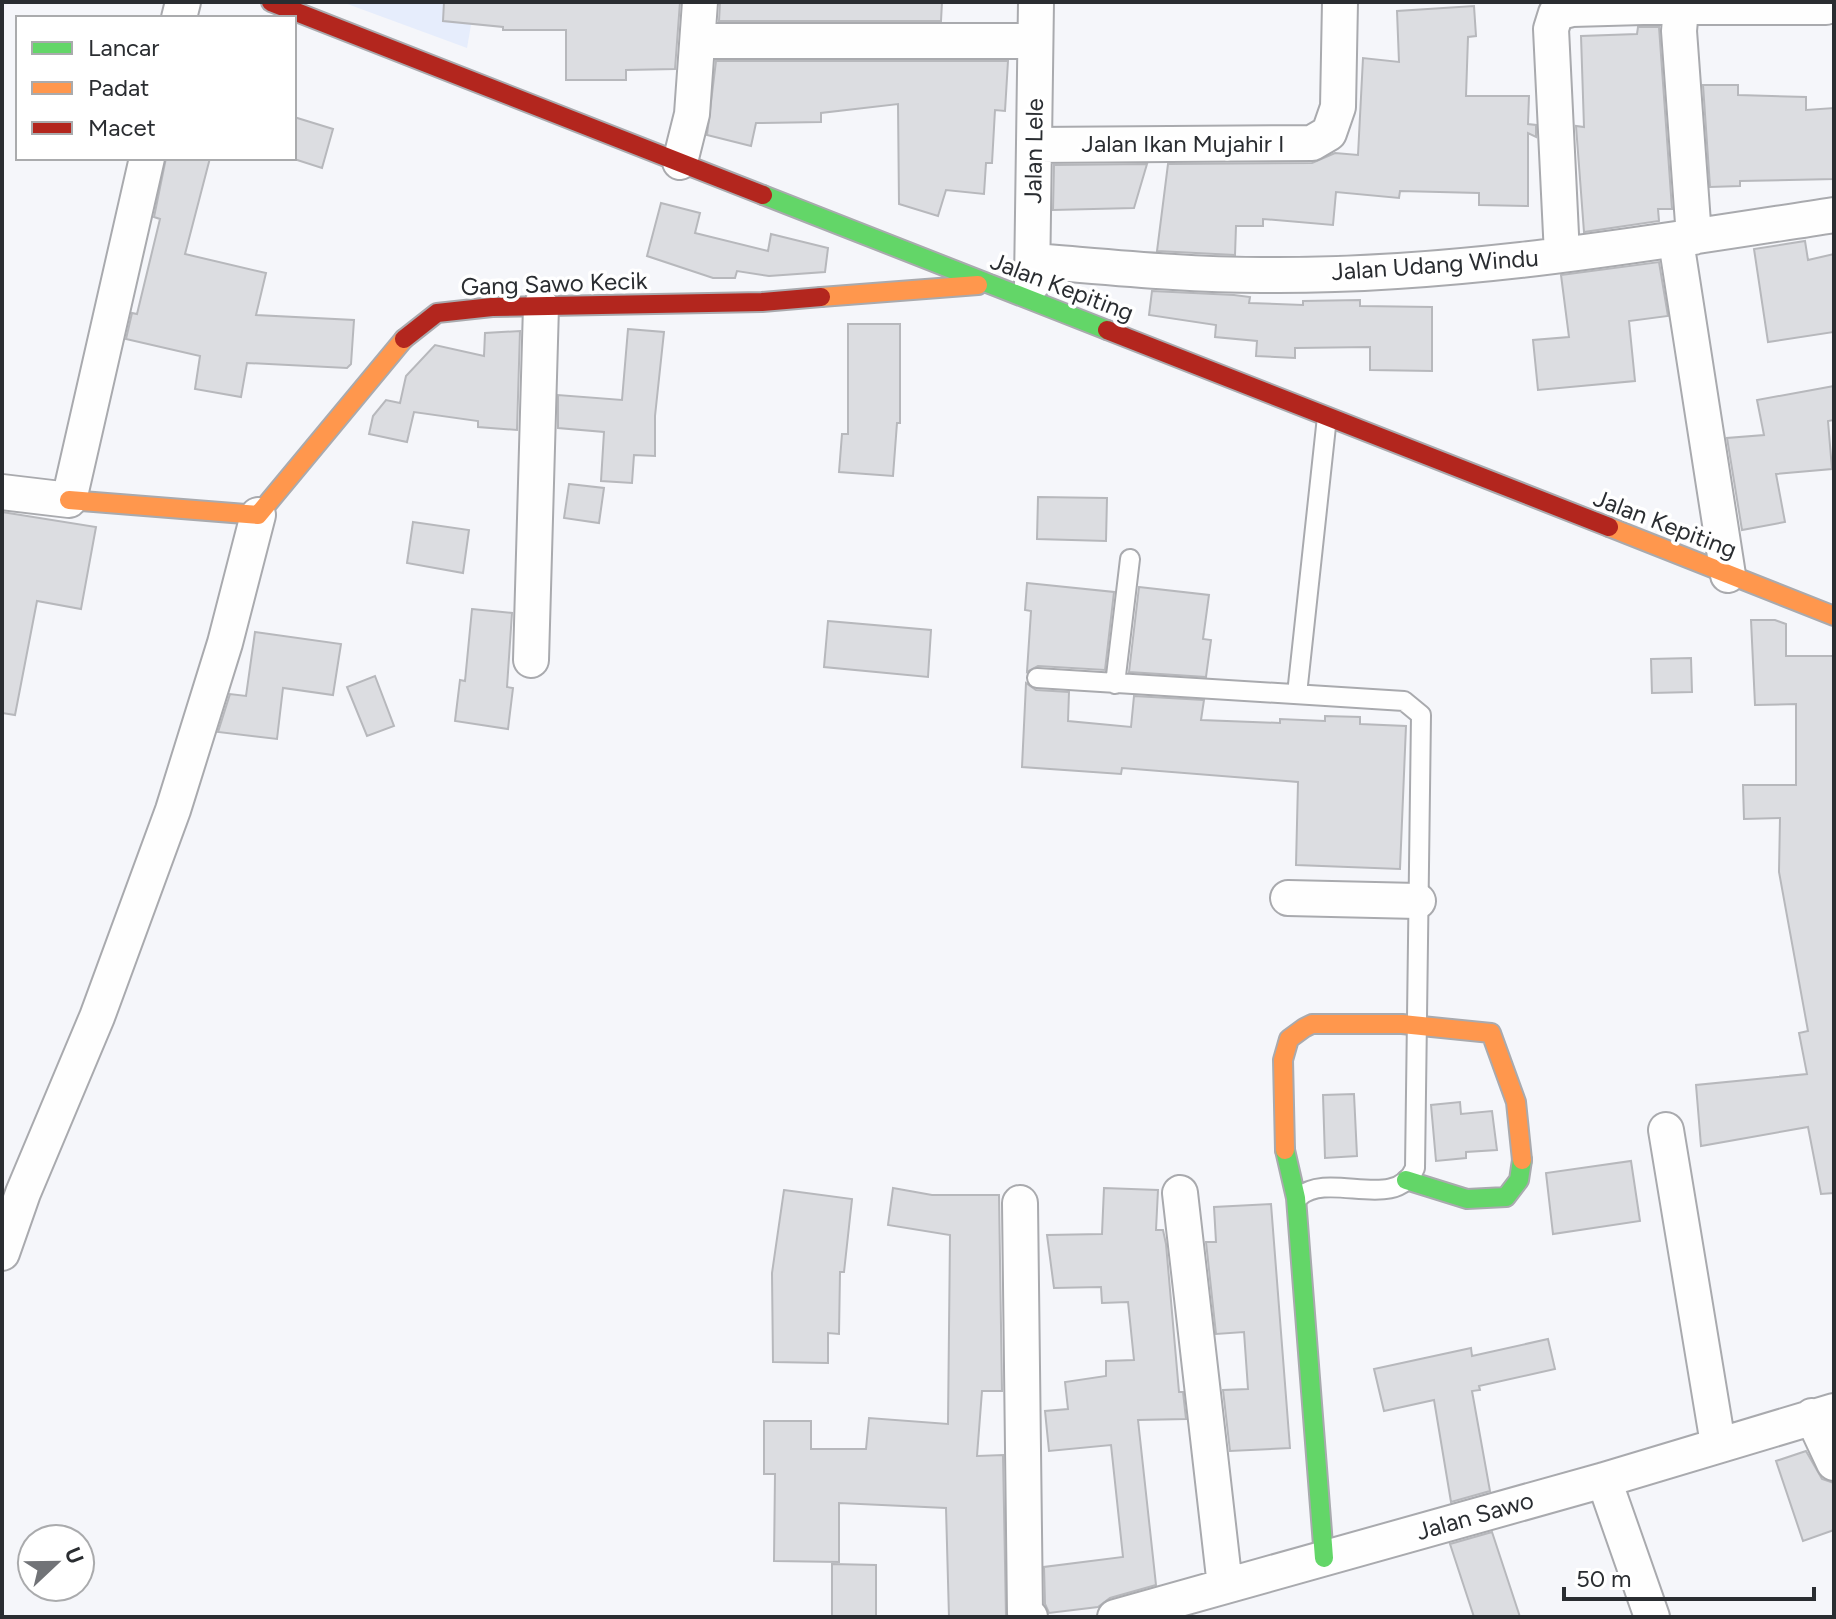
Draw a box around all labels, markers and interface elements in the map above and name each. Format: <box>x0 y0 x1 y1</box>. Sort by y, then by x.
legend <box>16 16 296 160</box>
text: Lancar <box>88 33 159 62</box>
text: Padat <box>88 73 149 102</box>
street label: Jalan Lele <box>1018 98 1049 204</box>
text: Macet <box>88 113 156 142</box>
street label: Jalan Ikan Mujahir I <box>1082 129 1284 158</box>
street label: Jalan Udang Windu <box>1330 243 1540 286</box>
street label: Jalan Kepiting <box>987 246 1138 327</box>
street label: Gang Sawo Kecik <box>460 266 648 301</box>
street label: Jalan Kepiting <box>1590 483 1741 564</box>
street label: Jalan Sawo <box>1413 1485 1537 1546</box>
north arrow <box>16 1523 96 1603</box>
text: U <box>59 1543 90 1568</box>
scale bar <box>1564 1551 1814 1601</box>
text: 50 m <box>1576 1564 1632 1593</box>

